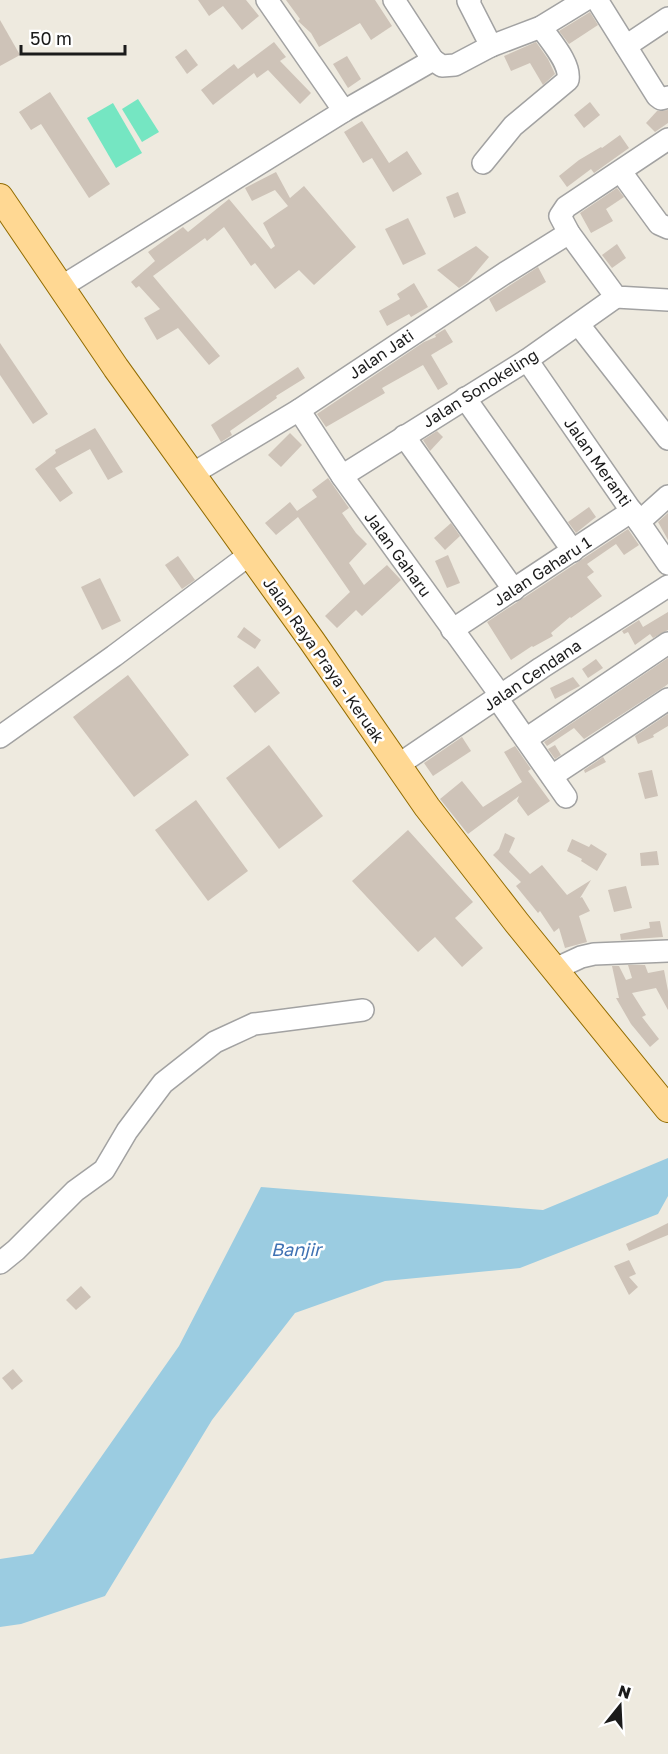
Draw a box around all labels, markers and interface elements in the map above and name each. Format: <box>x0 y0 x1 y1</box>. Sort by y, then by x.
scale bar <box>21 18 124 56</box>
text: 50 m <box>30 27 72 49</box>
street label: Jalan Jati <box>345 325 417 383</box>
street label: Jalan Sonokeling <box>419 344 541 432</box>
street label: Jalan Meranti <box>560 413 636 511</box>
street label: Jalan Gaharu <box>360 507 436 601</box>
street label: Jalan Gaharu 1 <box>489 532 595 610</box>
street label: Jalan Raya Praya - Keruak <box>259 573 389 747</box>
street label: Jalan Cendana <box>479 635 585 715</box>
water label: Banjir <box>271 1238 324 1260</box>
north arrow <box>590 1676 650 1736</box>
text: N <box>616 1680 634 1703</box>

